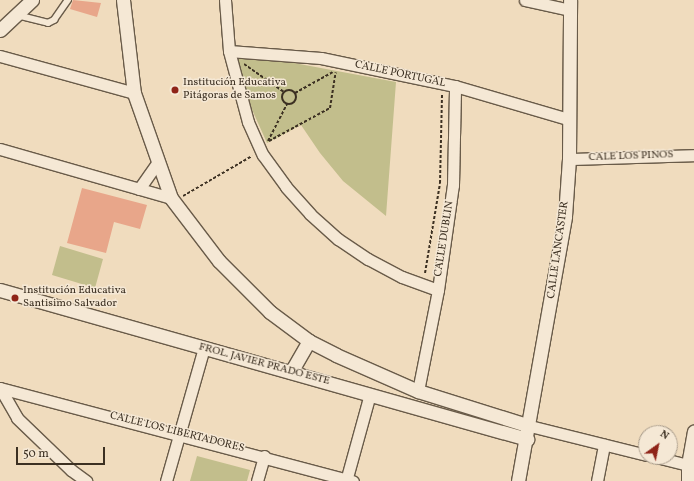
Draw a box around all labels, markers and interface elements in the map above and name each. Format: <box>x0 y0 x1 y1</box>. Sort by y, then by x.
street label: CALLE PORTUGAL <box>353 59 447 91</box>
place label: Institución Educativa Pitágoras de Samos <box>183 77 286 103</box>
marker: Institución Educativa Pitágoras de Samos <box>170 85 180 95</box>
street label: CALE LOS PINOS <box>588 149 674 165</box>
street label: CALLE DUBLIN <box>433 200 457 278</box>
street label: CALLE LANCASTER <box>546 200 572 300</box>
place label: Institución Educativa Santisimo Salvador <box>23 285 126 311</box>
marker: Institución Educativa Santisimo Salvador <box>10 293 20 303</box>
street label: FROL. JAVIER PRADO ESTE <box>197 341 331 389</box>
street label: CALLE LOS LIBERTADORES <box>108 410 246 456</box>
north arrow <box>638 425 678 465</box>
text: N <box>657 427 672 444</box>
scale bar <box>18 439 107 465</box>
text: 50 m <box>23 446 49 462</box>

